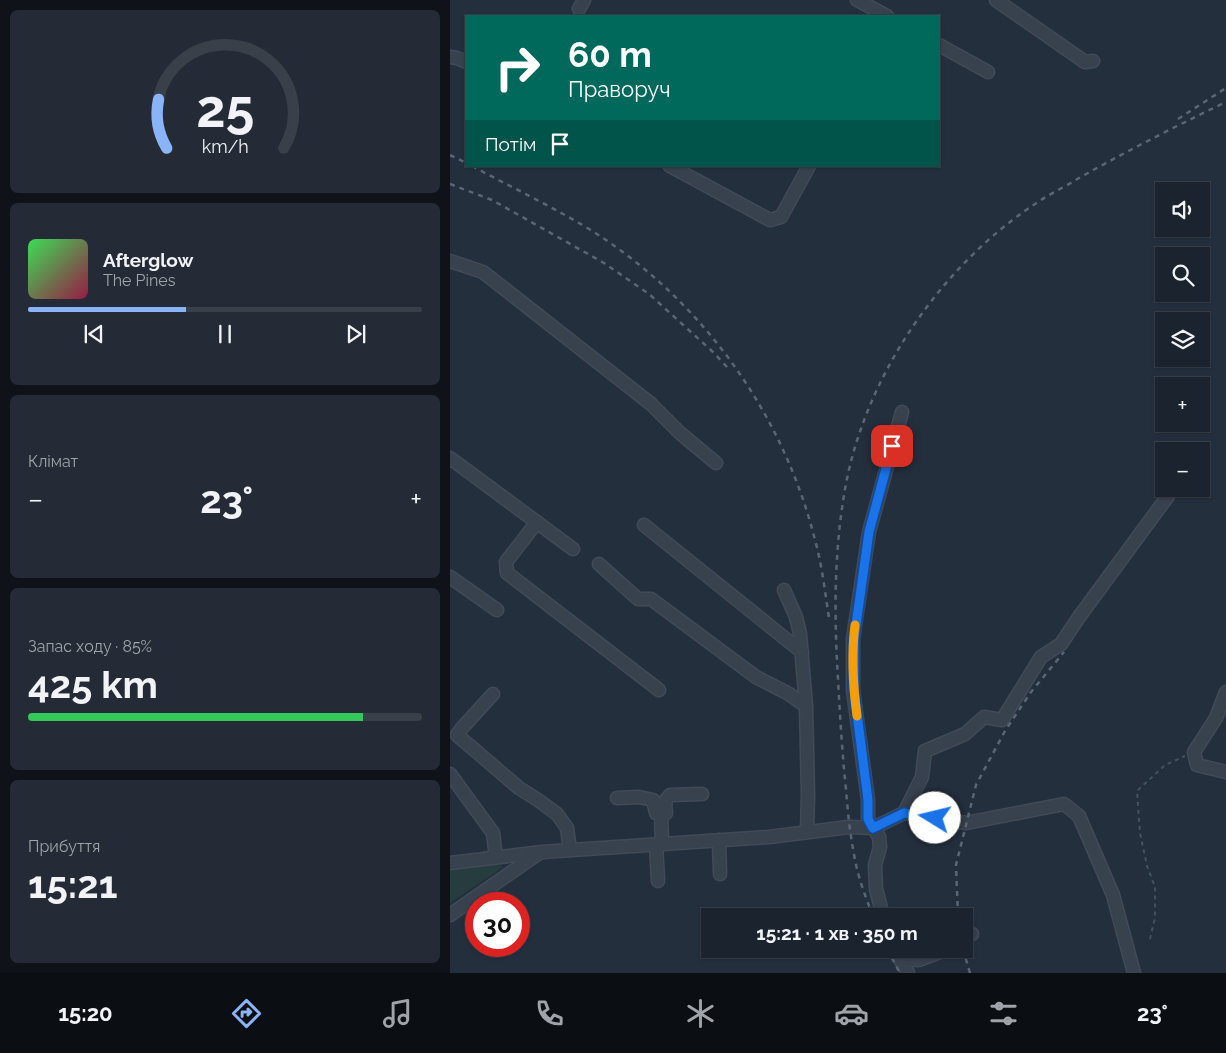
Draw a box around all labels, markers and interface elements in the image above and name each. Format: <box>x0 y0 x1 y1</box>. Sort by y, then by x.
text: 60 m <box>568 34 652 75</box>
icon: right <box>485 35 550 100</box>
text: Праворуч <box>568 76 671 102</box>
text: 25 <box>196 78 254 139</box>
icon: arrive <box>546 130 574 158</box>
text: Потім <box>485 133 536 155</box>
text: km/h <box>201 136 249 157</box>
map controls <box>1155 182 1210 497</box>
button: sound <box>1155 182 1210 237</box>
button: search <box>1155 247 1210 302</box>
text: Afterglow <box>103 249 193 271</box>
text: The Pines <box>103 271 175 290</box>
button: layers <box>1155 312 1210 367</box>
icon: previous <box>80 320 108 348</box>
icon: pause <box>211 320 239 348</box>
icon: next <box>342 320 370 348</box>
button: + <box>1155 377 1210 432</box>
pin <box>871 425 913 467</box>
icon: arrive <box>878 432 906 460</box>
button: − <box>1155 442 1210 497</box>
text: Клімат <box>28 452 78 471</box>
text: 23° <box>200 477 253 522</box>
text: − <box>28 483 43 516</box>
text: + <box>410 483 422 516</box>
text: Запас ходу · 85% <box>28 637 152 656</box>
text: 425 km <box>28 662 158 707</box>
position arrow <box>908 791 960 843</box>
text: Прибуття <box>28 837 100 856</box>
text: 15:21 <box>28 862 117 907</box>
speed limit sign: 30 <box>465 892 530 957</box>
text: 15:21 · 1 хв · 350 m <box>756 922 918 944</box>
icon: directions <box>229 996 264 1031</box>
icon: music <box>380 996 415 1031</box>
icon: phone <box>532 996 567 1031</box>
icon: climate <box>683 996 718 1031</box>
icon: car <box>834 996 869 1031</box>
icon: filters <box>986 996 1021 1031</box>
text: 15:20 <box>58 1000 113 1026</box>
text: 23° <box>1137 1000 1168 1026</box>

